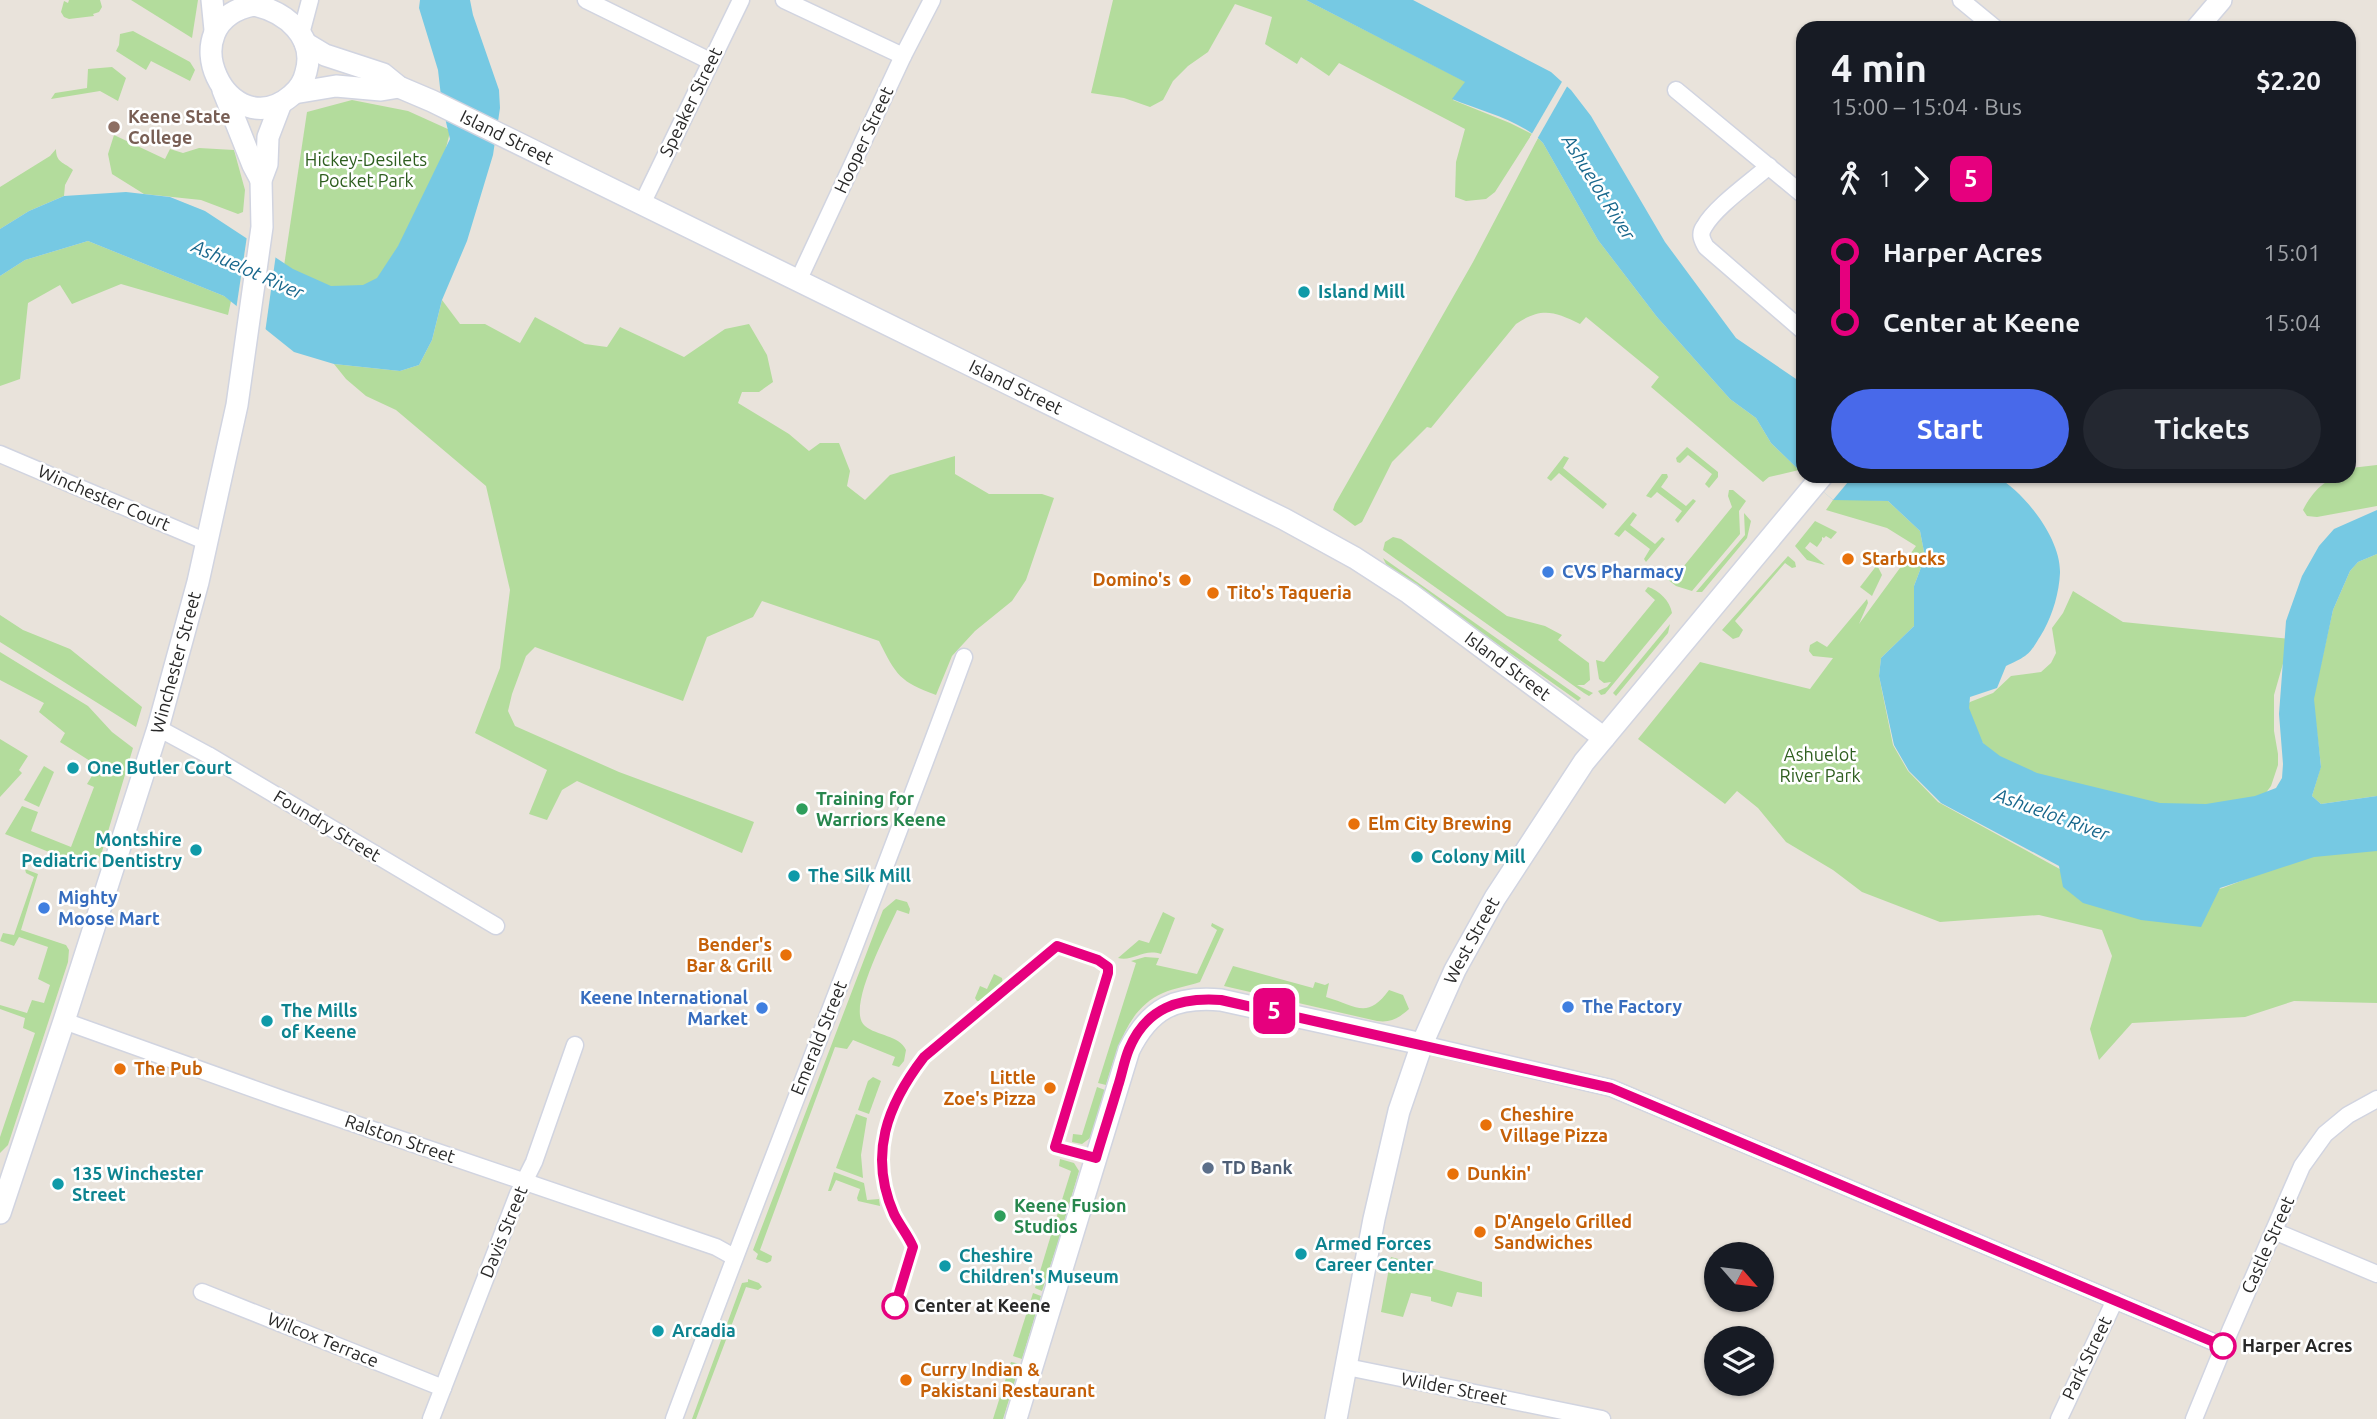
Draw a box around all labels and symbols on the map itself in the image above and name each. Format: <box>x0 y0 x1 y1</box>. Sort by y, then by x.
street label: Speaker Street <box>655 44 725 159</box>
street label: Hooper Street <box>830 83 897 196</box>
street label: Island Street <box>457 105 557 168</box>
place label: Keene State College <box>128 106 231 147</box>
marker: Keene State College <box>106 119 122 135</box>
water label: Ashuelot River <box>1557 129 1641 244</box>
park label: Hickey-Desilets Pocket Park <box>305 149 427 190</box>
water label: Ashuelot River <box>188 234 308 304</box>
place label: Island Mill <box>1318 281 1405 301</box>
marker: Island Mill <box>1296 284 1312 300</box>
street label: Island Street <box>966 355 1066 418</box>
street label: Winchester Court <box>35 460 174 534</box>
place label: Starbucks <box>1862 548 1946 568</box>
marker: Starbucks <box>1840 551 1856 567</box>
place label: CVS Pharmacy <box>1562 561 1684 581</box>
marker: CVS Pharmacy <box>1540 564 1556 580</box>
place label: Domino's <box>1093 569 1171 589</box>
marker: Domino's <box>1177 572 1193 588</box>
place label: Tito's Taqueria <box>1227 582 1352 602</box>
marker: Tito's Taqueria <box>1205 585 1221 601</box>
street label: Winchester Street <box>146 589 204 735</box>
street label: Island Street <box>1461 627 1555 704</box>
park label: Ashuelot River Park <box>1780 744 1860 785</box>
place label: One Butler Court <box>87 757 232 777</box>
marker: One Butler Court <box>65 760 81 776</box>
water label: Ashuelot River <box>1991 783 2113 845</box>
street label: Foundry Street <box>270 785 385 865</box>
place label: Training for Warriors Keene <box>816 788 946 829</box>
marker: Training for Warriors Keene <box>794 801 810 817</box>
place label: Elm City Brewing <box>1368 813 1512 833</box>
marker: Elm City Brewing <box>1346 816 1362 832</box>
place label: Montshire Pediatric Dentistry <box>21 829 182 870</box>
marker: Montshire Pediatric Dentistry <box>188 842 204 858</box>
place label: Colony Mill <box>1431 846 1526 866</box>
marker: Colony Mill <box>1409 849 1425 865</box>
place label: The Silk Mill <box>808 865 911 885</box>
marker: The Silk Mill <box>786 868 802 884</box>
place label: Mighty Moose Mart <box>58 887 160 928</box>
street label: West Street <box>1439 893 1502 987</box>
marker: Mighty Moose Mart <box>36 900 52 916</box>
place label: Bender's Bar & Grill <box>686 934 773 975</box>
marker: Bender's Bar & Grill <box>778 947 794 963</box>
street label: Emerald Street <box>786 978 850 1098</box>
place label: Keene International Market <box>580 987 749 1028</box>
line badge: 5 <box>1251 988 1297 1034</box>
place label: The Factory <box>1582 996 1682 1016</box>
marker: The Factory <box>1560 999 1576 1015</box>
place label: The Mills of Keene <box>281 1000 357 1041</box>
marker: Keene International Market <box>754 1000 770 1016</box>
marker: The Mills of Keene <box>259 1013 275 1029</box>
place label: The Pub <box>134 1058 203 1078</box>
marker: The Pub <box>112 1061 128 1077</box>
place label: Little Zoe's Pizza <box>943 1067 1036 1108</box>
marker: Little Zoe's Pizza <box>1042 1080 1058 1096</box>
place label: Cheshire Village Pizza <box>1500 1104 1608 1145</box>
street label: Ralston Street <box>343 1110 458 1166</box>
marker: Cheshire Village Pizza <box>1478 1117 1494 1133</box>
place label: TD Bank <box>1222 1157 1293 1177</box>
marker: TD Bank <box>1200 1160 1216 1176</box>
place label: 135 Winchester Street <box>72 1163 204 1204</box>
place label: Dunkin' <box>1467 1163 1531 1183</box>
marker: Dunkin' <box>1445 1166 1461 1182</box>
marker: 135 Winchester Street <box>50 1176 66 1192</box>
street label: Davis Street <box>476 1183 531 1280</box>
street label: Castle Street <box>2237 1193 2297 1296</box>
place label: Keene Fusion Studios <box>1014 1195 1126 1236</box>
marker: Keene Fusion Studios <box>992 1208 1008 1224</box>
place label: D'Angelo Grilled Sandwiches <box>1494 1211 1632 1252</box>
marker: D'Angelo Grilled Sandwiches <box>1472 1224 1488 1240</box>
place label: Armed Forces Career Center <box>1315 1233 1434 1274</box>
north arrow <box>1704 1242 1774 1312</box>
place label: Cheshire Children's Museum <box>959 1245 1119 1286</box>
marker: Armed Forces Career Center <box>1293 1246 1309 1262</box>
marker: Cheshire Children's Museum <box>937 1258 953 1274</box>
marker: Center at Keene <box>882 1293 908 1319</box>
place label: Center at Keene <box>914 1295 1051 1315</box>
street label: Wilcox Terrace <box>265 1308 382 1370</box>
street label: Park Street <box>2057 1313 2115 1402</box>
place label: Arcadia <box>672 1320 736 1340</box>
marker: Arcadia <box>650 1323 666 1339</box>
marker: Harper Acres <box>2210 1333 2236 1359</box>
place label: Harper Acres <box>2242 1335 2353 1355</box>
place label: Curry Indian & Pakistani Restaurant <box>920 1359 1095 1400</box>
street label: Wilder Street <box>1399 1368 1509 1408</box>
marker: Curry Indian & Pakistani Restaurant <box>898 1372 914 1388</box>

